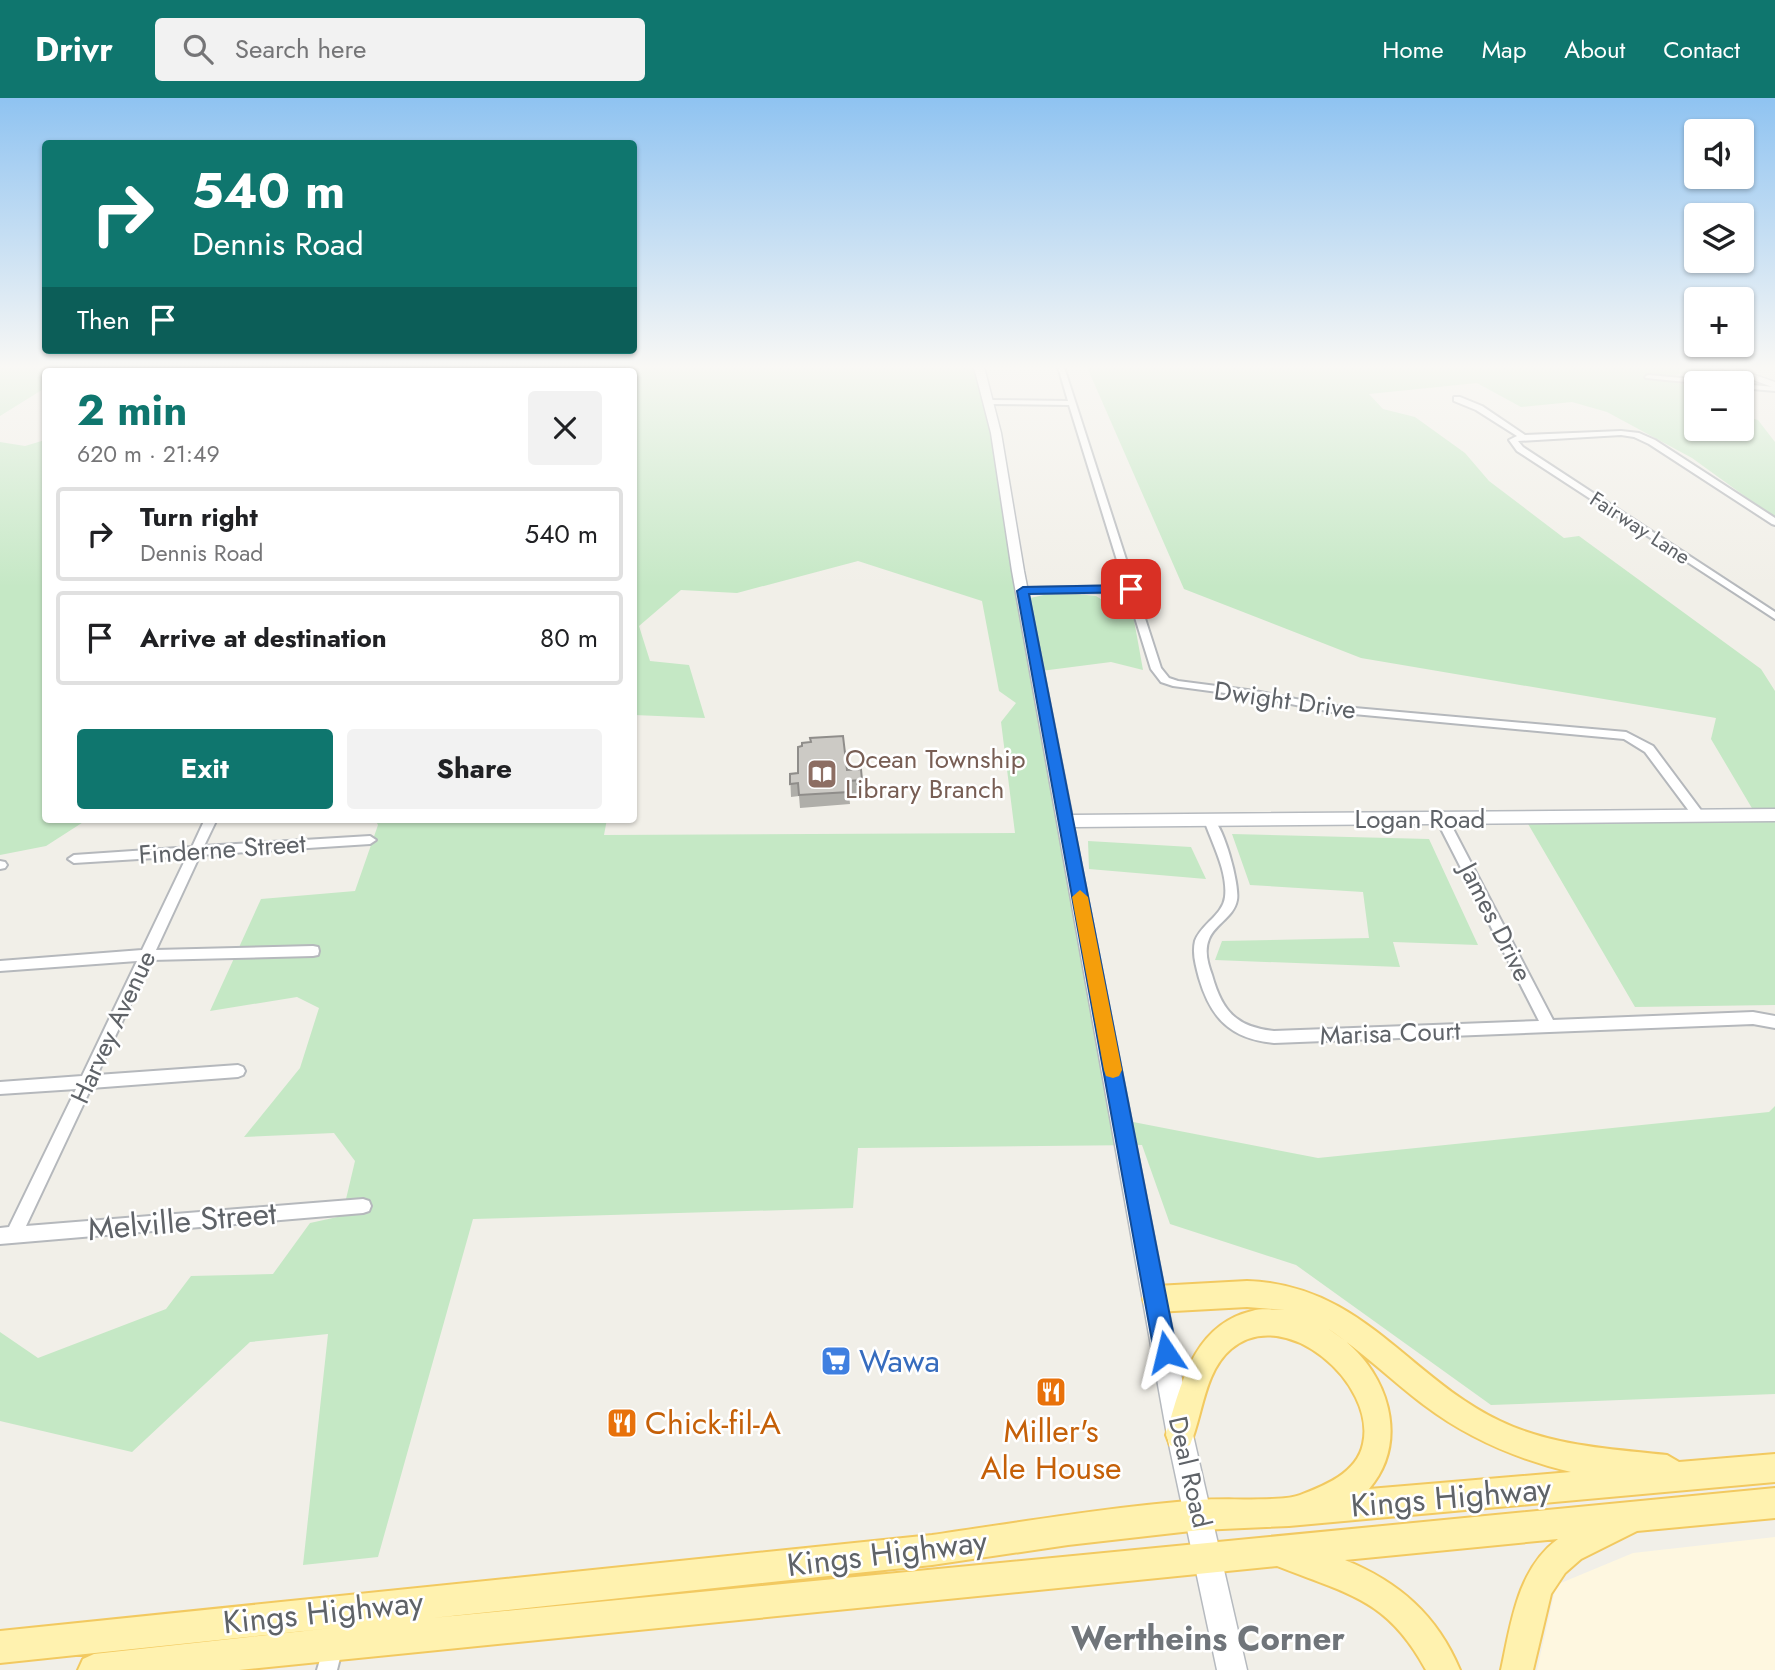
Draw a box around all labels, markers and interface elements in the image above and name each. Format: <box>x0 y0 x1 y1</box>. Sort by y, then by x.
search box <box>155 18 645 81</box>
text: Drivr <box>35 26 113 73</box>
icon: search <box>179 30 217 68</box>
text: Search here <box>235 30 366 68</box>
text: Home <box>1382 32 1444 67</box>
text: Map <box>1482 32 1526 67</box>
text: About <box>1564 32 1625 67</box>
text: Contact <box>1663 32 1740 67</box>
map controls <box>1684 119 1754 441</box>
button: sound <box>1684 119 1754 189</box>
text: 540 m <box>192 156 345 226</box>
icon: right <box>77 168 168 259</box>
button: layers <box>1684 203 1754 273</box>
text: Dennis Road <box>192 221 364 267</box>
button: + <box>1684 287 1754 357</box>
text: Then <box>77 301 130 339</box>
icon: arrive <box>144 301 182 339</box>
button: − <box>1684 371 1754 441</box>
text: 2 min <box>77 380 187 441</box>
button: close <box>528 391 602 465</box>
text: 620 m · 21:49 <box>77 437 220 471</box>
street label: Fairway Lane <box>1584 484 1696 572</box>
text: Turn right <box>140 498 258 536</box>
icon: right <box>81 515 119 553</box>
text: 540 m <box>524 515 598 553</box>
text: Dennis Road <box>140 536 263 570</box>
pin <box>1101 559 1161 619</box>
icon: arrive <box>1112 570 1150 608</box>
icon: arrive <box>81 619 119 657</box>
text: Arrive at destination <box>140 619 387 657</box>
text: 80 m <box>540 619 598 657</box>
street label: Dwight Drive <box>1212 671 1358 729</box>
button: Exit <box>77 729 333 809</box>
button: Share <box>347 729 602 809</box>
place label: Ocean Township Library Branch <box>845 740 1026 808</box>
library icon: Ocean Township Library Branch <box>805 757 839 791</box>
street label: Logan Road <box>1355 800 1485 838</box>
street label: Finderne Street <box>137 824 308 874</box>
street label: James Drive <box>1449 853 1542 988</box>
street label: Harvey Avenue <box>61 944 165 1110</box>
street label: Marisa Court <box>1319 1012 1462 1054</box>
street label: Melville Street <box>86 1190 279 1252</box>
position arrow <box>1129 1315 1203 1389</box>
place label: Wawa <box>859 1338 940 1384</box>
supermarket icon: Wawa <box>819 1344 853 1378</box>
restaurant icon: Miller's Ale House <box>1034 1375 1068 1409</box>
place label: Chick-fil-A <box>645 1400 781 1446</box>
restaurant icon: Chick-fil-A <box>605 1406 639 1440</box>
place label: Miller's Ale House <box>980 1408 1122 1491</box>
street label: Deal Road <box>1159 1412 1221 1532</box>
street label: Kings Highway <box>1349 1465 1554 1529</box>
street label: Kings Highway <box>784 1518 991 1588</box>
street label: Kings Highway <box>221 1579 426 1645</box>
district label: Wertheins Corner <box>1071 1615 1345 1662</box>

